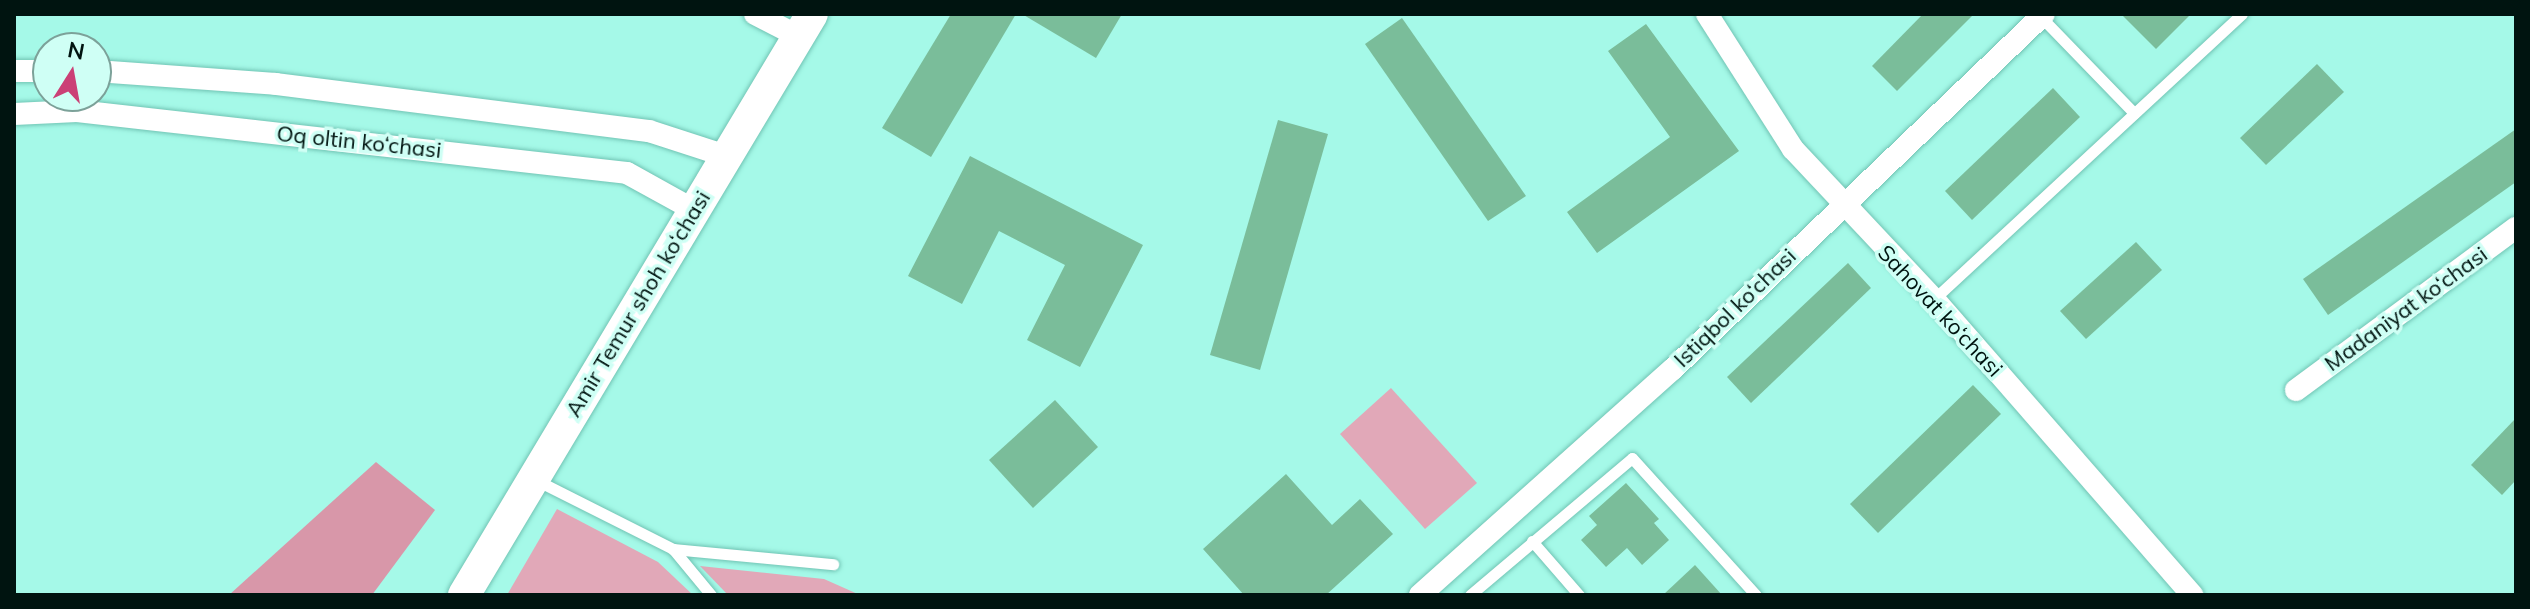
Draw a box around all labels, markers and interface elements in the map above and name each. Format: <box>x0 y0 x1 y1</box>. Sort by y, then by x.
north arrow <box>32 32 112 112</box>
text: N <box>65 35 87 66</box>
street label: Oq oltin ko‘chasi <box>275 120 443 164</box>
street label: Amir Temur shoh ko‘chasi <box>560 186 716 422</box>
street label: Sahovat ko‘chasi <box>1872 240 2008 382</box>
street label: Madaniyat ko‘chasi <box>2319 241 2493 377</box>
street label: Istiqbol ko‘chasi <box>1668 243 1802 373</box>

